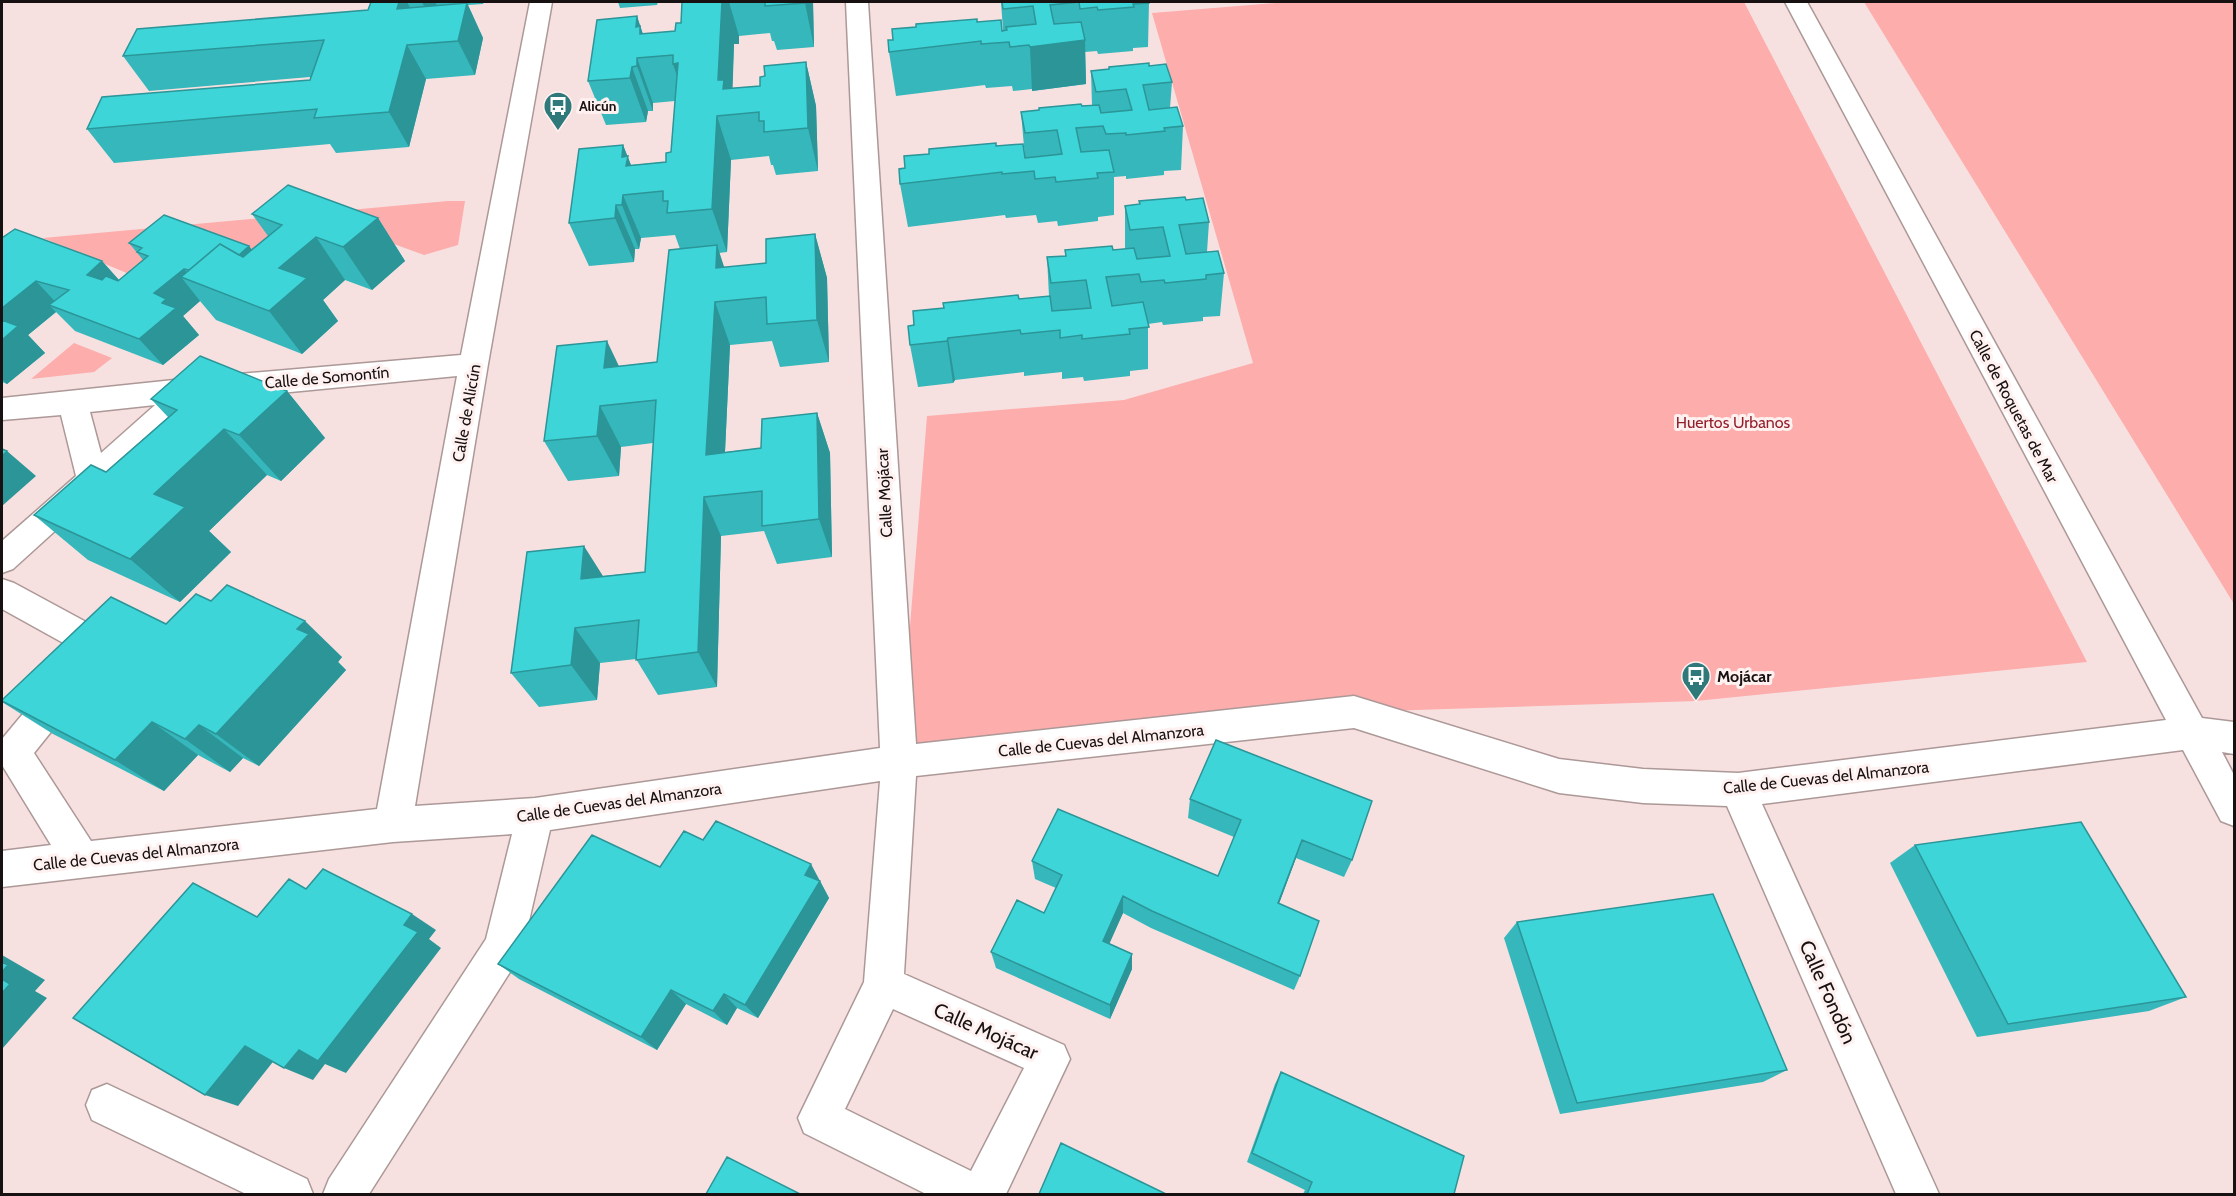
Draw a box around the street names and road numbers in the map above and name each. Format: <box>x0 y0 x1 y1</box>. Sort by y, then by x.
street label: Calle de Roquetas de Mar <box>1965 326 2062 487</box>
street label: Calle de Somontín <box>264 363 390 392</box>
street label: Calle de Alicún <box>449 363 484 463</box>
street label: Calle Mojácar <box>873 447 896 538</box>
street label: Calle de Cuevas del Almanzora <box>997 720 1205 761</box>
street label: Calle de Cuevas del Almanzora <box>1722 757 1930 798</box>
street label: Calle de Cuevas del Almanzora <box>515 779 723 826</box>
street label: Calle de Cuevas del Almanzora <box>32 834 240 875</box>
street label: Calle Fondón <box>1794 936 1862 1048</box>
street label: Calle Mojácar <box>930 997 1043 1065</box>

